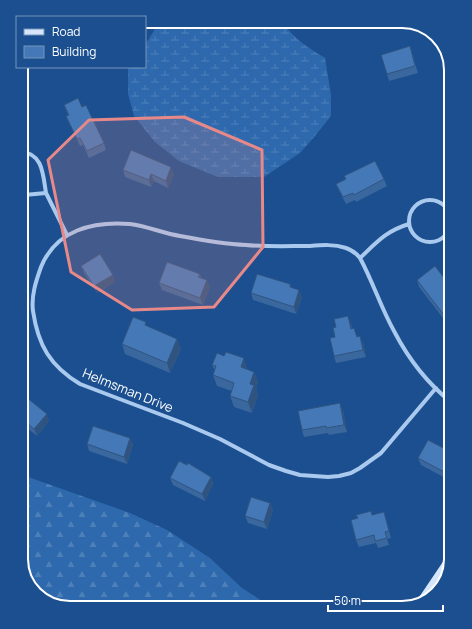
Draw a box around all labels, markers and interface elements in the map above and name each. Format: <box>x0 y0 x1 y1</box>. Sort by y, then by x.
legend <box>16 16 146 68</box>
text: Road <box>52 23 80 40</box>
text: Building <box>52 43 96 60</box>
street label: Helmsman Drive <box>80 364 176 417</box>
scale bar <box>328 587 443 613</box>
text: 50 m <box>334 592 361 609</box>

